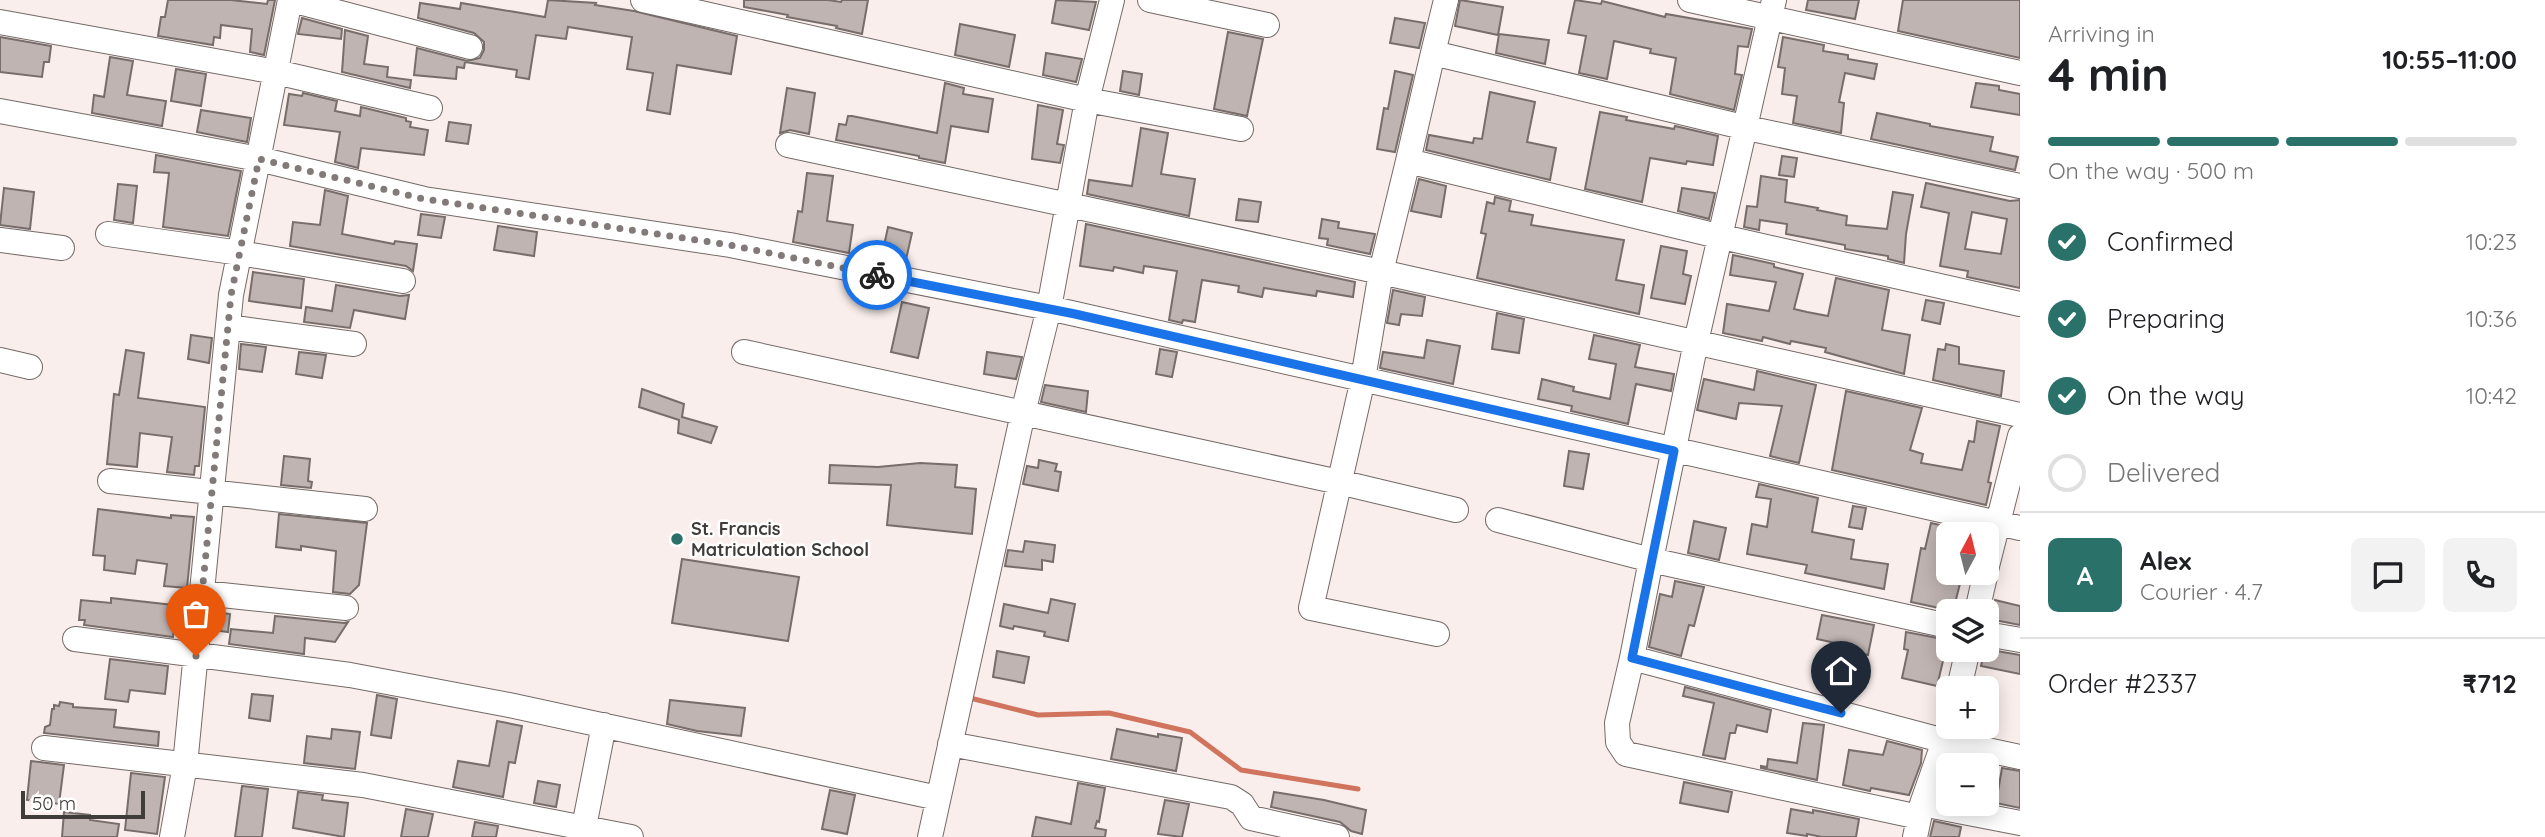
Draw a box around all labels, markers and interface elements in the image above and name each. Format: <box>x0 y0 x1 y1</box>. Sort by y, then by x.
text: Arriving in <box>2048 19 2155 48</box>
text: 10:55–11:00 <box>2382 43 2517 76</box>
text: 4 min <box>2048 45 2169 103</box>
text: On the way · 500 m <box>2048 156 2254 185</box>
icon: check <box>2048 223 2086 261</box>
text: Confirmed <box>2107 225 2234 258</box>
text: 10:23 <box>2466 227 2517 256</box>
courier <box>842 240 912 310</box>
icon: bike <box>858 256 896 294</box>
icon: check <box>2048 300 2086 338</box>
text: Preparing <box>2107 302 2225 335</box>
text: 10:36 <box>2466 304 2517 333</box>
icon: check <box>2048 377 2086 415</box>
text: On the way <box>2107 379 2245 412</box>
text: 10:42 <box>2466 381 2517 410</box>
text: Delivered <box>2107 456 2220 489</box>
place label: St. Francis Matriculation School <box>691 517 869 561</box>
north arrow <box>1936 522 1998 584</box>
map controls <box>1936 522 1999 816</box>
marker: St. Francis Matriculation School <box>669 531 685 547</box>
button: chat <box>2351 538 2425 612</box>
button: phone <box>2443 538 2517 612</box>
text: Alex <box>2140 544 2191 577</box>
text: A <box>2077 559 2093 592</box>
text: Courier · 4.7 <box>2140 577 2263 606</box>
pin <box>166 584 226 656</box>
icon: bag <box>177 595 215 633</box>
button: layers <box>1936 599 1999 662</box>
pin <box>1811 641 1871 713</box>
icon: home <box>1822 652 1860 690</box>
text: Order #2337 <box>2048 667 2197 700</box>
text: ₹712 <box>2462 667 2517 700</box>
button: + <box>1936 676 1999 739</box>
button: − <box>1936 753 1999 816</box>
scale bar <box>21 788 145 820</box>
text: 50 m <box>32 791 76 815</box>

